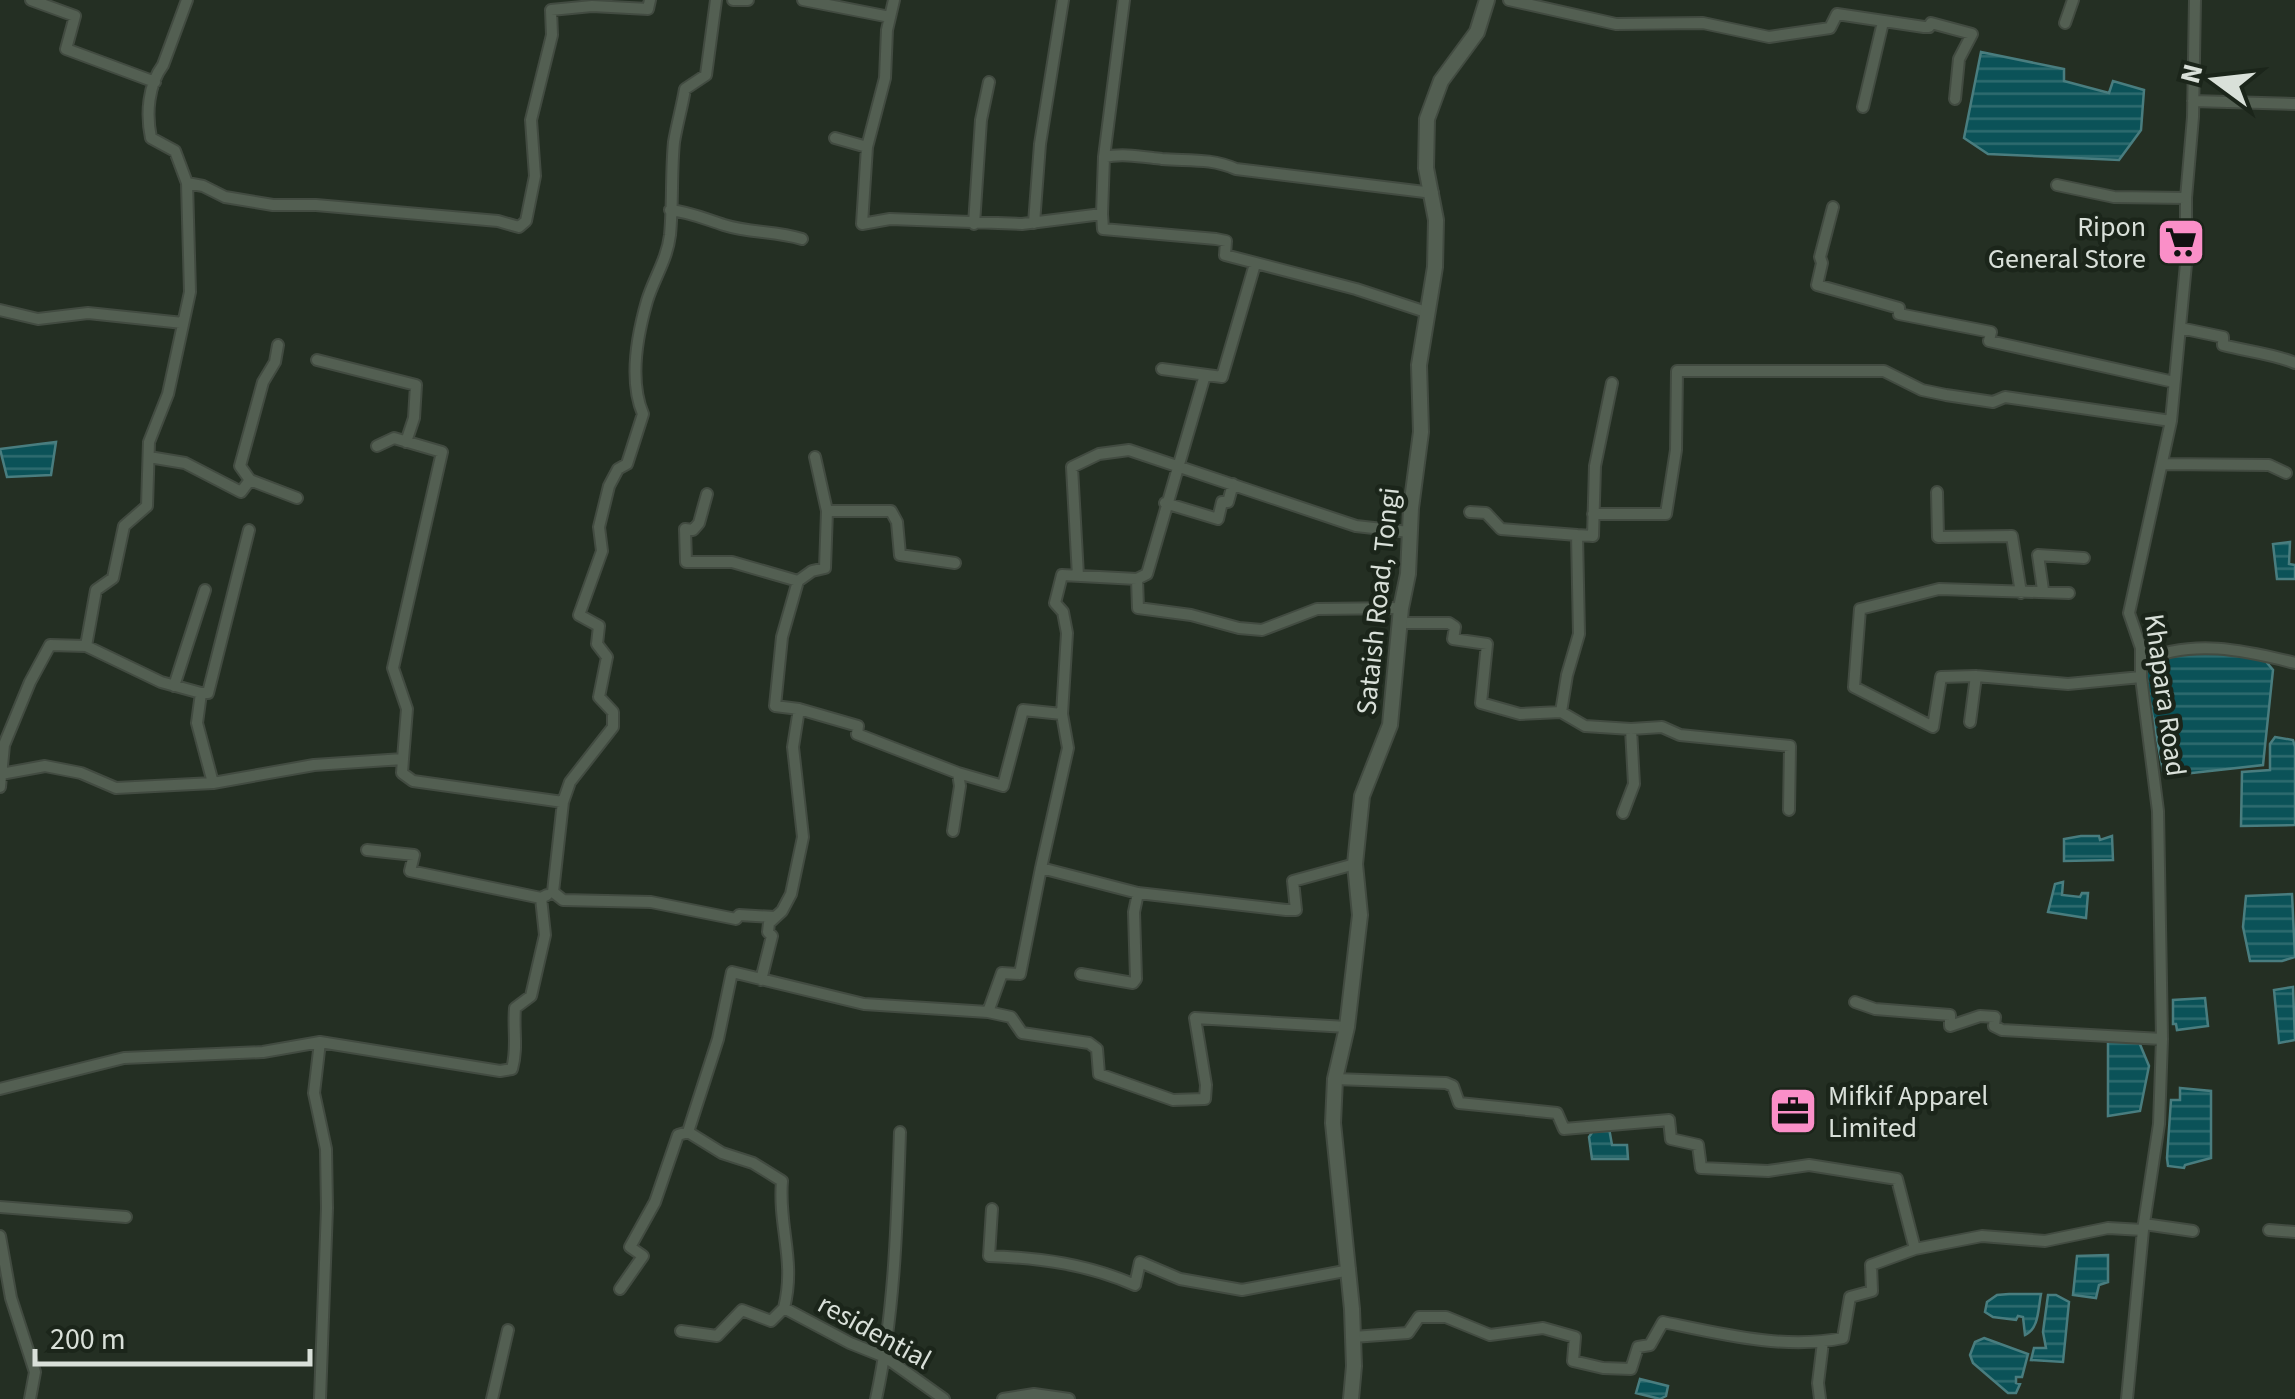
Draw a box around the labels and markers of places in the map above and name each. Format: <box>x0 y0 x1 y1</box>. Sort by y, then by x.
place label: Ripon General Store <box>1988 207 2146 279</box>
supermarket icon: Ripon General Store <box>2155 216 2207 268</box>
place label: Mifkif Apparel Limited <box>1828 1076 1988 1148</box>
office icon: Mifkif Apparel Limited <box>1767 1085 1819 1137</box>

